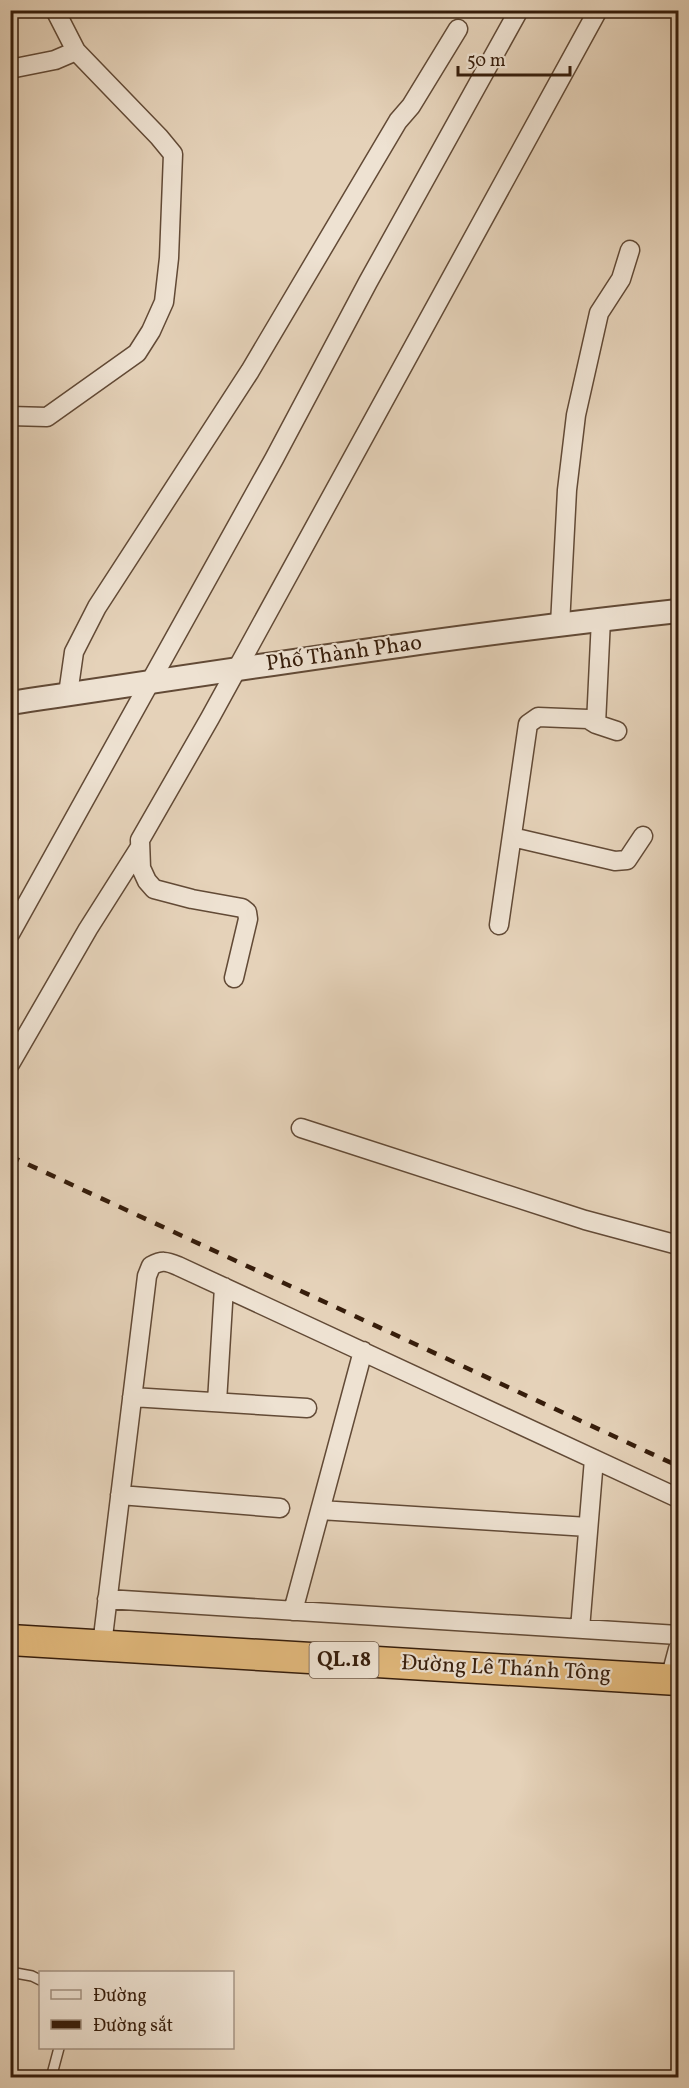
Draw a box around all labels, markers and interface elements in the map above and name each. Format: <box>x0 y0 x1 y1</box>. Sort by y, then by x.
scale bar <box>458 39 570 77</box>
text: 50 m <box>467 49 506 74</box>
street label: Phố Thành Phao <box>264 628 424 680</box>
road number: QL.18 <box>310 1642 378 1678</box>
street label: Đường Lê Thánh Tông <box>400 1648 612 1690</box>
legend <box>39 1971 234 2049</box>
text: Đường <box>93 1984 147 2009</box>
text: Đường sắt <box>93 2014 173 2039</box>

